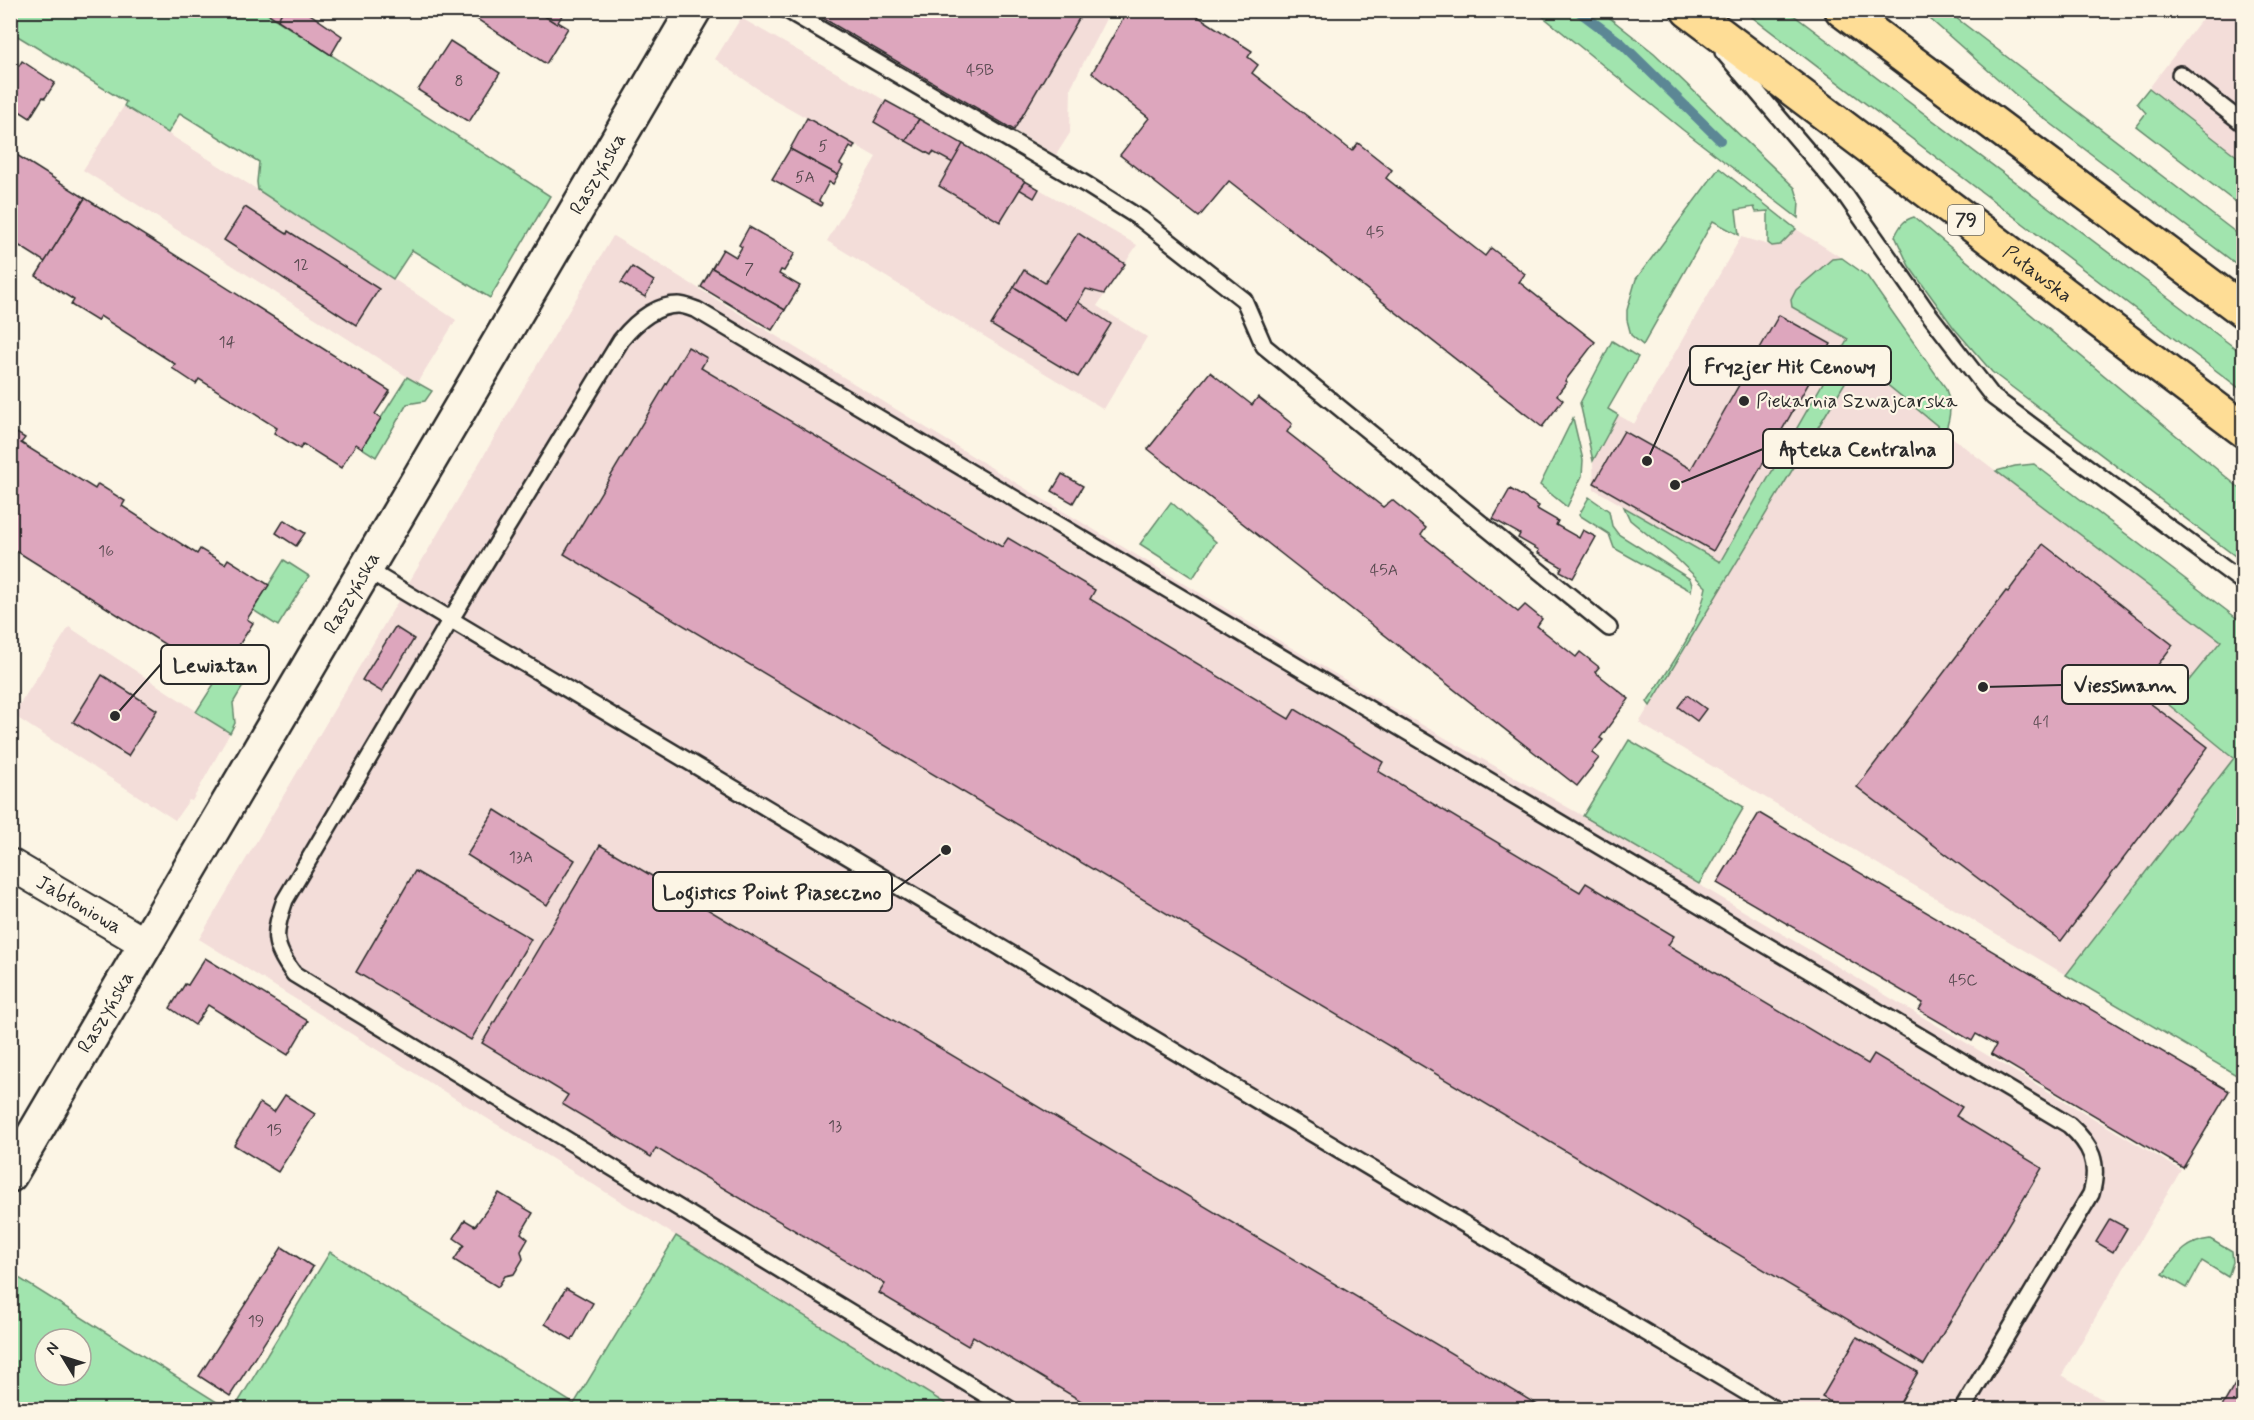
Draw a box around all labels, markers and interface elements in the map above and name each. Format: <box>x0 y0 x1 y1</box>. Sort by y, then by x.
house number: 45B <box>966 60 994 81</box>
house number: 8 <box>454 71 464 92</box>
street label: Raszyńska <box>563 128 633 220</box>
house number: 5 <box>818 136 828 157</box>
house number: 5A <box>795 167 815 188</box>
road number: 79 <box>1948 205 1984 235</box>
house number: 45 <box>1366 222 1384 243</box>
street label: Puławska <box>1997 239 2078 309</box>
house number: 12 <box>293 255 309 276</box>
house number: 7 <box>744 259 754 280</box>
house number: 14 <box>219 332 236 353</box>
callout: Fryzjer Hit Cenowy <box>1690 346 1891 385</box>
text: Fryzjer Hit Cenowy <box>1704 353 1876 381</box>
place label: Piekarnia Szwajcarska <box>1756 388 1959 415</box>
marker: Piekarnia Szwajcarska <box>1737 394 1751 408</box>
callout: Apteka Centralna <box>1763 429 1953 468</box>
text: Apteka Centralna <box>1780 436 1936 465</box>
house number: 16 <box>98 541 114 562</box>
street label: Raszyńska <box>317 547 386 639</box>
house number: 45A <box>1370 560 1398 581</box>
callout: Lewiatan <box>161 645 269 684</box>
text: Lewiatan <box>173 652 257 680</box>
callout: Viessmann <box>2062 665 2188 704</box>
text: Viessmann <box>2074 672 2177 700</box>
house number: 41 <box>2033 712 2049 733</box>
house number: 13A <box>509 847 533 868</box>
street label: Jabłoniowa <box>31 869 127 940</box>
callout: Logistics Point Piaseczno <box>653 872 892 911</box>
text: Logistics Point Piaseczno <box>663 879 882 909</box>
street label: Raszyńska <box>71 966 140 1058</box>
house number: 45C <box>1948 970 1978 991</box>
house number: 13 <box>828 1116 842 1137</box>
house number: 15 <box>266 1120 282 1141</box>
house number: 19 <box>248 1311 264 1332</box>
north arrow <box>33 1327 93 1387</box>
text: N <box>41 1338 64 1359</box>

